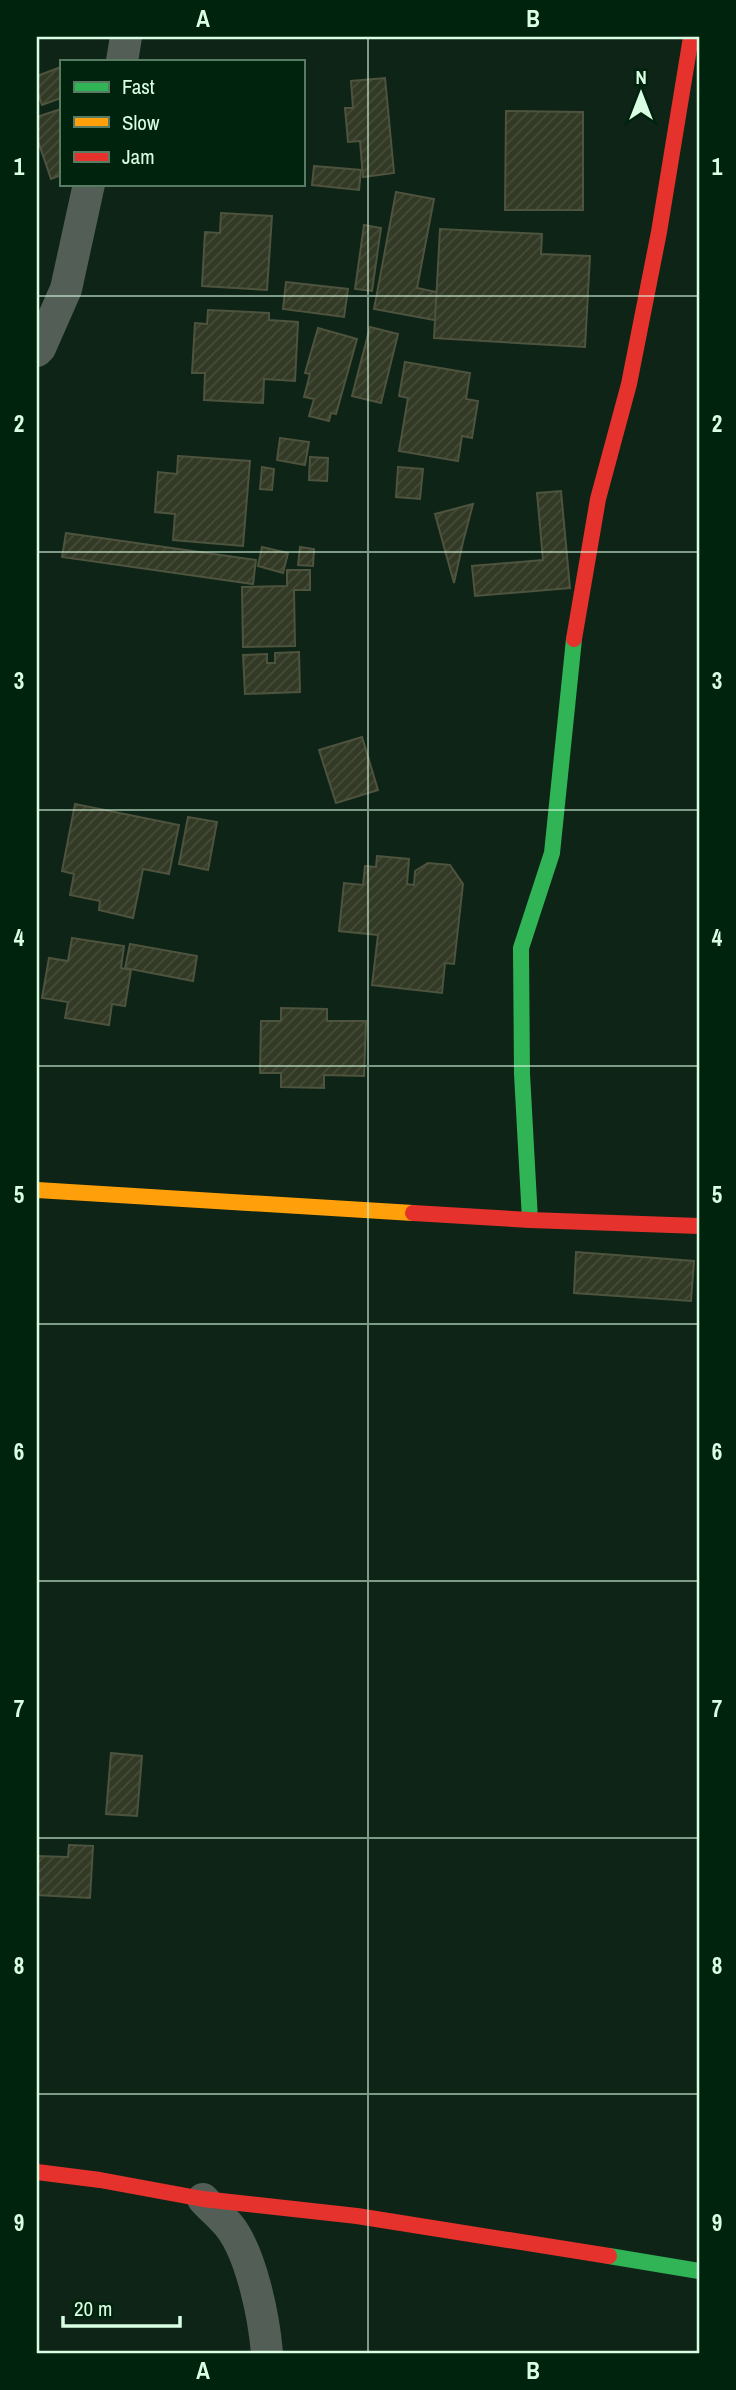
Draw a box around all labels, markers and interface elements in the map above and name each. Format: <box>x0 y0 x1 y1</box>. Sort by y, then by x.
text: A <box>196 3 210 34</box>
text: B <box>526 3 540 34</box>
legend <box>60 60 304 186</box>
north arrow <box>606 60 676 130</box>
text: N <box>635 64 647 90</box>
text: Fast <box>122 72 155 101</box>
text: Slow <box>122 108 160 137</box>
text: Jam <box>122 142 155 171</box>
text: 1 <box>14 151 25 182</box>
text: 1 <box>712 151 723 182</box>
text: 2 <box>14 408 24 439</box>
text: 2 <box>712 408 722 439</box>
text: 3 <box>14 665 24 696</box>
text: 3 <box>712 665 722 696</box>
text: 4 <box>14 922 25 953</box>
text: 4 <box>712 922 723 953</box>
text: 5 <box>14 1179 24 1210</box>
text: 5 <box>712 1179 722 1210</box>
text: 6 <box>14 1436 24 1467</box>
text: 6 <box>712 1436 722 1467</box>
text: 7 <box>14 1693 24 1724</box>
text: 7 <box>712 1693 722 1724</box>
text: 8 <box>14 1950 24 1981</box>
text: 8 <box>712 1950 722 1981</box>
text: 9 <box>14 2207 24 2238</box>
text: 9 <box>712 2207 722 2238</box>
scale bar <box>63 2285 180 2329</box>
text: 20 m <box>74 2294 112 2323</box>
text: A <box>196 2355 210 2386</box>
text: B <box>526 2355 540 2386</box>

